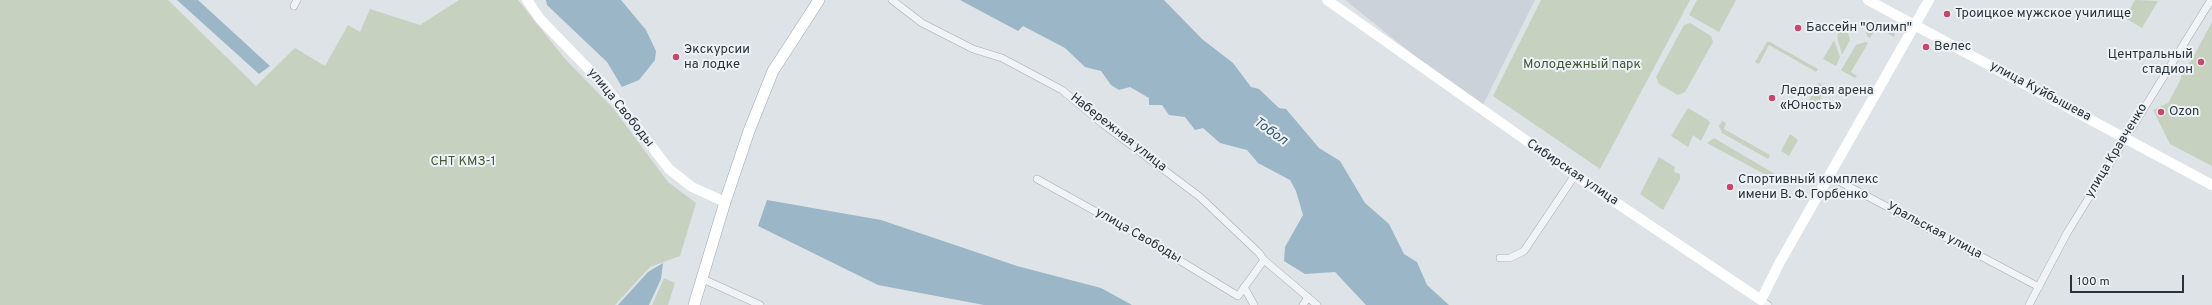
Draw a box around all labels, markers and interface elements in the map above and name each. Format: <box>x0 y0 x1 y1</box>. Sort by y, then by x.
place label: Троицкое мужское училище <box>1955 6 2131 22</box>
marker: Троицкое мужское училище <box>1942 9 1952 19</box>
place label: Бассейн "Олимп" <box>1806 20 1912 36</box>
marker: Бассейн "Олимп" <box>1793 23 1803 33</box>
place label: Велес <box>1934 39 1971 55</box>
place label: Экскурсии на лодке <box>684 42 750 73</box>
marker: Велес <box>1921 42 1931 52</box>
place label: Центральный стадион <box>2108 47 2193 78</box>
marker: Экскурсии на лодке <box>671 52 681 62</box>
park label: Молодежный парк <box>1523 57 1641 73</box>
marker: Центральный стадион <box>2196 57 2206 67</box>
street label: улица Куйбышева <box>1987 59 2093 125</box>
street label: улица Свободы <box>583 65 657 151</box>
place label: Ледовая арена «Юность» <box>1780 83 1874 114</box>
street label: Набережная улица <box>1067 91 1169 175</box>
marker: Ледовая арена «Юность» <box>1767 93 1777 103</box>
street label: улица Кравченко <box>2083 101 2151 201</box>
place label: Ozon <box>2169 104 2199 120</box>
marker: Ozon <box>2156 107 2166 117</box>
water label: Тобол <box>1250 114 1290 150</box>
street label: Сибирская улица <box>1523 137 1621 209</box>
park label: СНТ КМЗ-1 <box>430 154 496 170</box>
place label: Спортивный комплекс имени В. Ф. Горбенко <box>1738 172 1878 203</box>
marker: Спортивный комплекс имени В. Ф. Горбенко <box>1725 182 1735 192</box>
street label: Уральская улица <box>1884 199 1984 263</box>
street label: улица Свободы <box>1092 205 1184 267</box>
scale bar <box>2072 267 2186 293</box>
text: 100 m <box>2077 274 2110 290</box>

